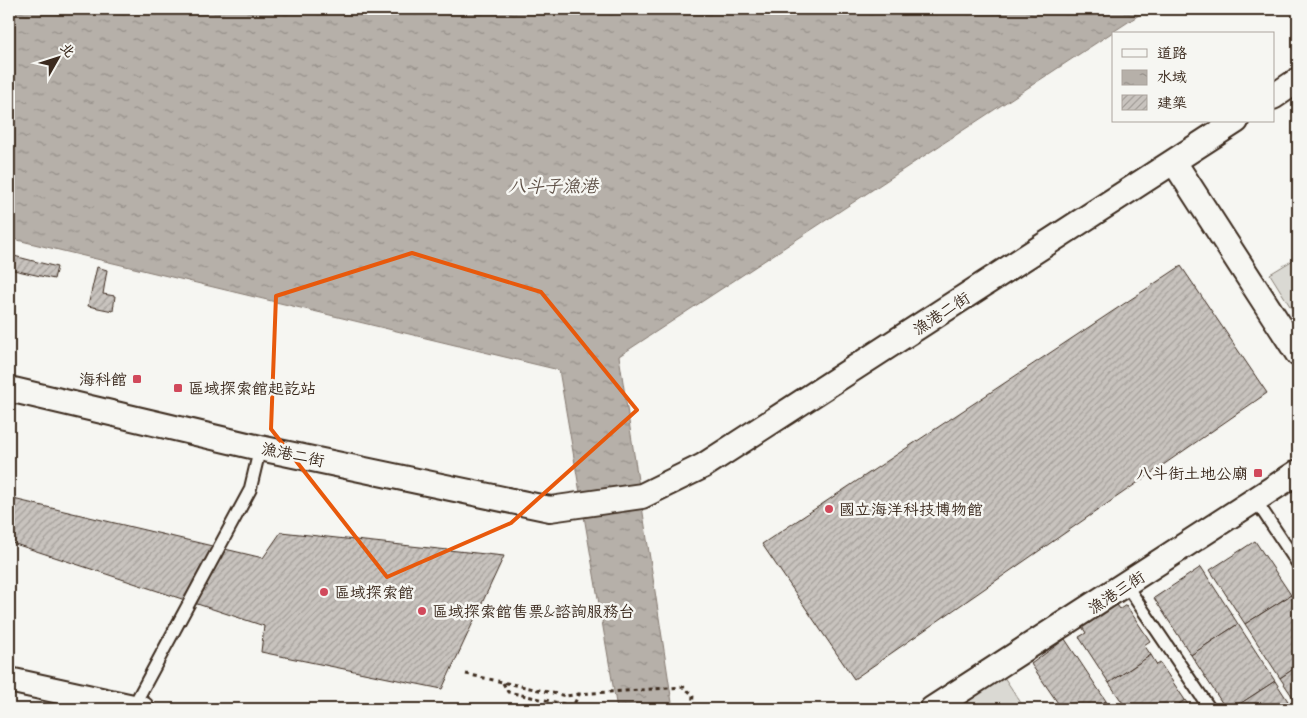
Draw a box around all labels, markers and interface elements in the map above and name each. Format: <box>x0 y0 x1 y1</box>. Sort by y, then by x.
north arrow <box>32 32 82 82</box>
legend <box>1112 32 1274 122</box>
text: 北 <box>55 39 80 62</box>
text: 道路 <box>1157 43 1187 64</box>
text: 水域 <box>1157 67 1187 88</box>
text: 建築 <box>1157 93 1187 114</box>
water label: 八斗子漁港 <box>508 174 600 199</box>
street label: 漁港二街 <box>909 287 974 340</box>
place label: 海科館 <box>79 369 127 391</box>
marker: 海科館 <box>131 373 143 385</box>
place label: 區域探索館起訖站 <box>188 378 316 400</box>
marker: 區域探索館起訖站 <box>172 382 184 394</box>
street label: 漁港二街 <box>259 438 326 472</box>
place label: 八斗街土地公廟 <box>1136 463 1248 485</box>
marker: 八斗街土地公廟 <box>1252 467 1264 479</box>
place label: 國立海洋科技博物館 <box>839 499 983 521</box>
marker: 國立海洋科技博物館 <box>823 503 835 515</box>
street label: 漁港三街 <box>1084 566 1149 619</box>
place label: 區域探索館 <box>334 582 414 604</box>
marker: 區域探索館 <box>318 586 330 598</box>
place label: 區域探索館售票&諮詢服務台 <box>432 601 635 623</box>
marker: 區域探索館售票&諮詢服務台 <box>416 605 428 617</box>

